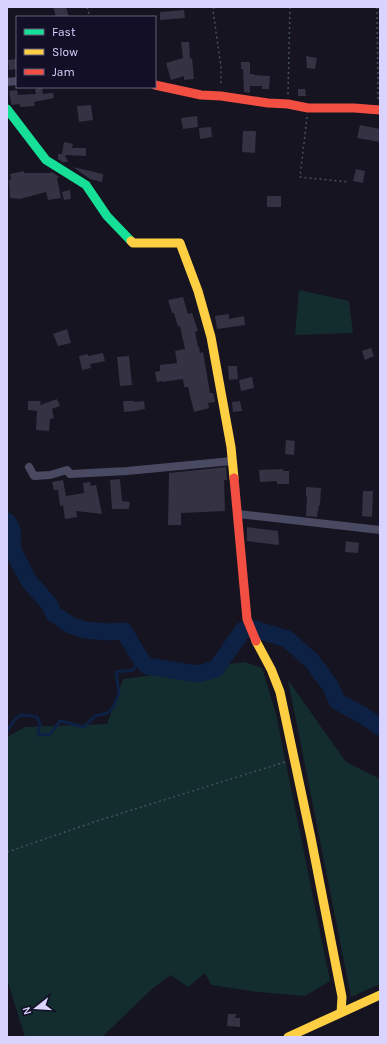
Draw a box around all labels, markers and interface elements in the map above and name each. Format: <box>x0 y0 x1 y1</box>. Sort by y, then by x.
legend <box>16 16 156 88</box>
text: Fast <box>52 25 76 39</box>
text: Slow <box>52 45 78 59</box>
text: Jam <box>52 65 75 79</box>
north arrow <box>16 988 56 1028</box>
text: N <box>20 1005 34 1016</box>

